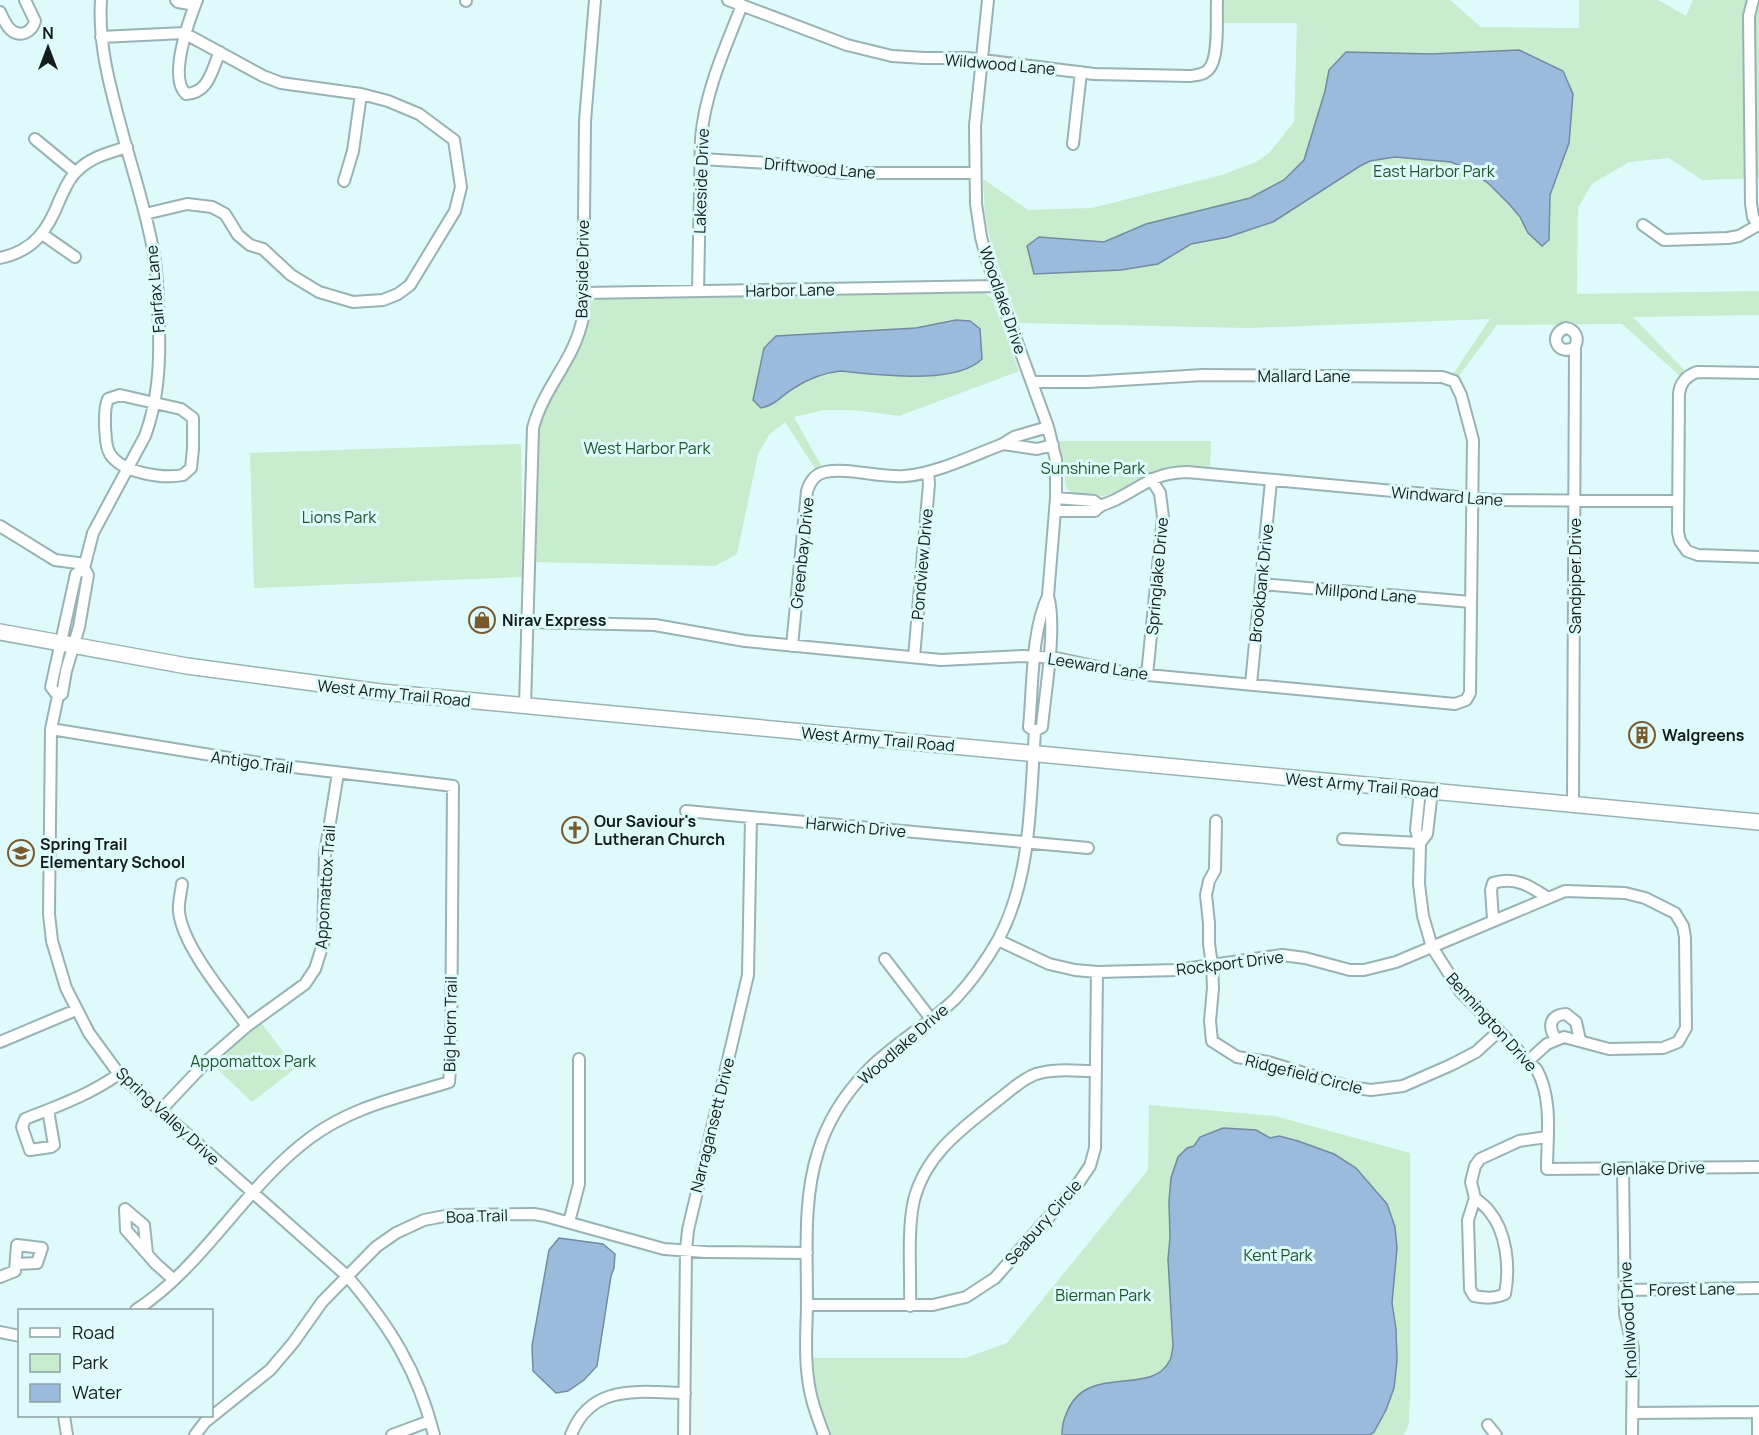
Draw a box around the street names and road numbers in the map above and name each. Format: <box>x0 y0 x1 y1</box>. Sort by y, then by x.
street label: Wildwood Lane <box>944 48 1056 80</box>
street label: Lakeside Drive <box>688 128 714 234</box>
street label: Driftwood Lane <box>763 152 877 184</box>
street label: Bayside Drive <box>570 220 594 318</box>
street label: Woodlake Drive <box>974 243 1032 357</box>
street label: Fairfax Lane <box>140 244 170 334</box>
street label: Harbor Lane <box>745 278 835 302</box>
street label: Mallard Lane <box>1258 365 1350 387</box>
street label: Windward Lane <box>1390 481 1504 511</box>
street label: Greenbay Drive <box>785 496 819 610</box>
street label: Pondview Drive <box>906 507 938 621</box>
street label: Springlake Drive <box>1141 516 1173 636</box>
street label: Sandpiper Drive <box>1564 518 1586 634</box>
street label: Brookbank Drive <box>1244 523 1278 643</box>
street label: Millpond Lane <box>1314 578 1418 608</box>
street label: Leeward Lane <box>1046 647 1150 685</box>
street label: West Army Trail Road <box>316 674 472 712</box>
street label: West Army Trail Road <box>800 721 956 757</box>
street label: Antigo Trail <box>210 745 294 779</box>
street label: West Army Trail Road <box>1284 767 1440 803</box>
street label: Harwich Drive <box>805 812 907 842</box>
street label: Appomattox Trail <box>310 824 340 950</box>
street label: Rockport Drive <box>1175 945 1285 981</box>
street label: Bennington Drive <box>1442 968 1542 1076</box>
street label: Big Horn Trail <box>438 976 462 1072</box>
street label: Woodlake Drive <box>853 999 953 1089</box>
street label: Ridgefield Circle <box>1243 1049 1365 1099</box>
street label: Narragansett Drive <box>685 1055 739 1195</box>
street label: Spring Valley Drive <box>111 1062 225 1170</box>
street label: Glenlake Drive <box>1601 1156 1705 1180</box>
street label: Seabury Circle <box>1000 1175 1086 1269</box>
street label: Boa Trail <box>446 1204 508 1228</box>
street label: Knollwood Drive <box>1614 1261 1642 1379</box>
street label: Forest Lane <box>1649 1277 1735 1301</box>

